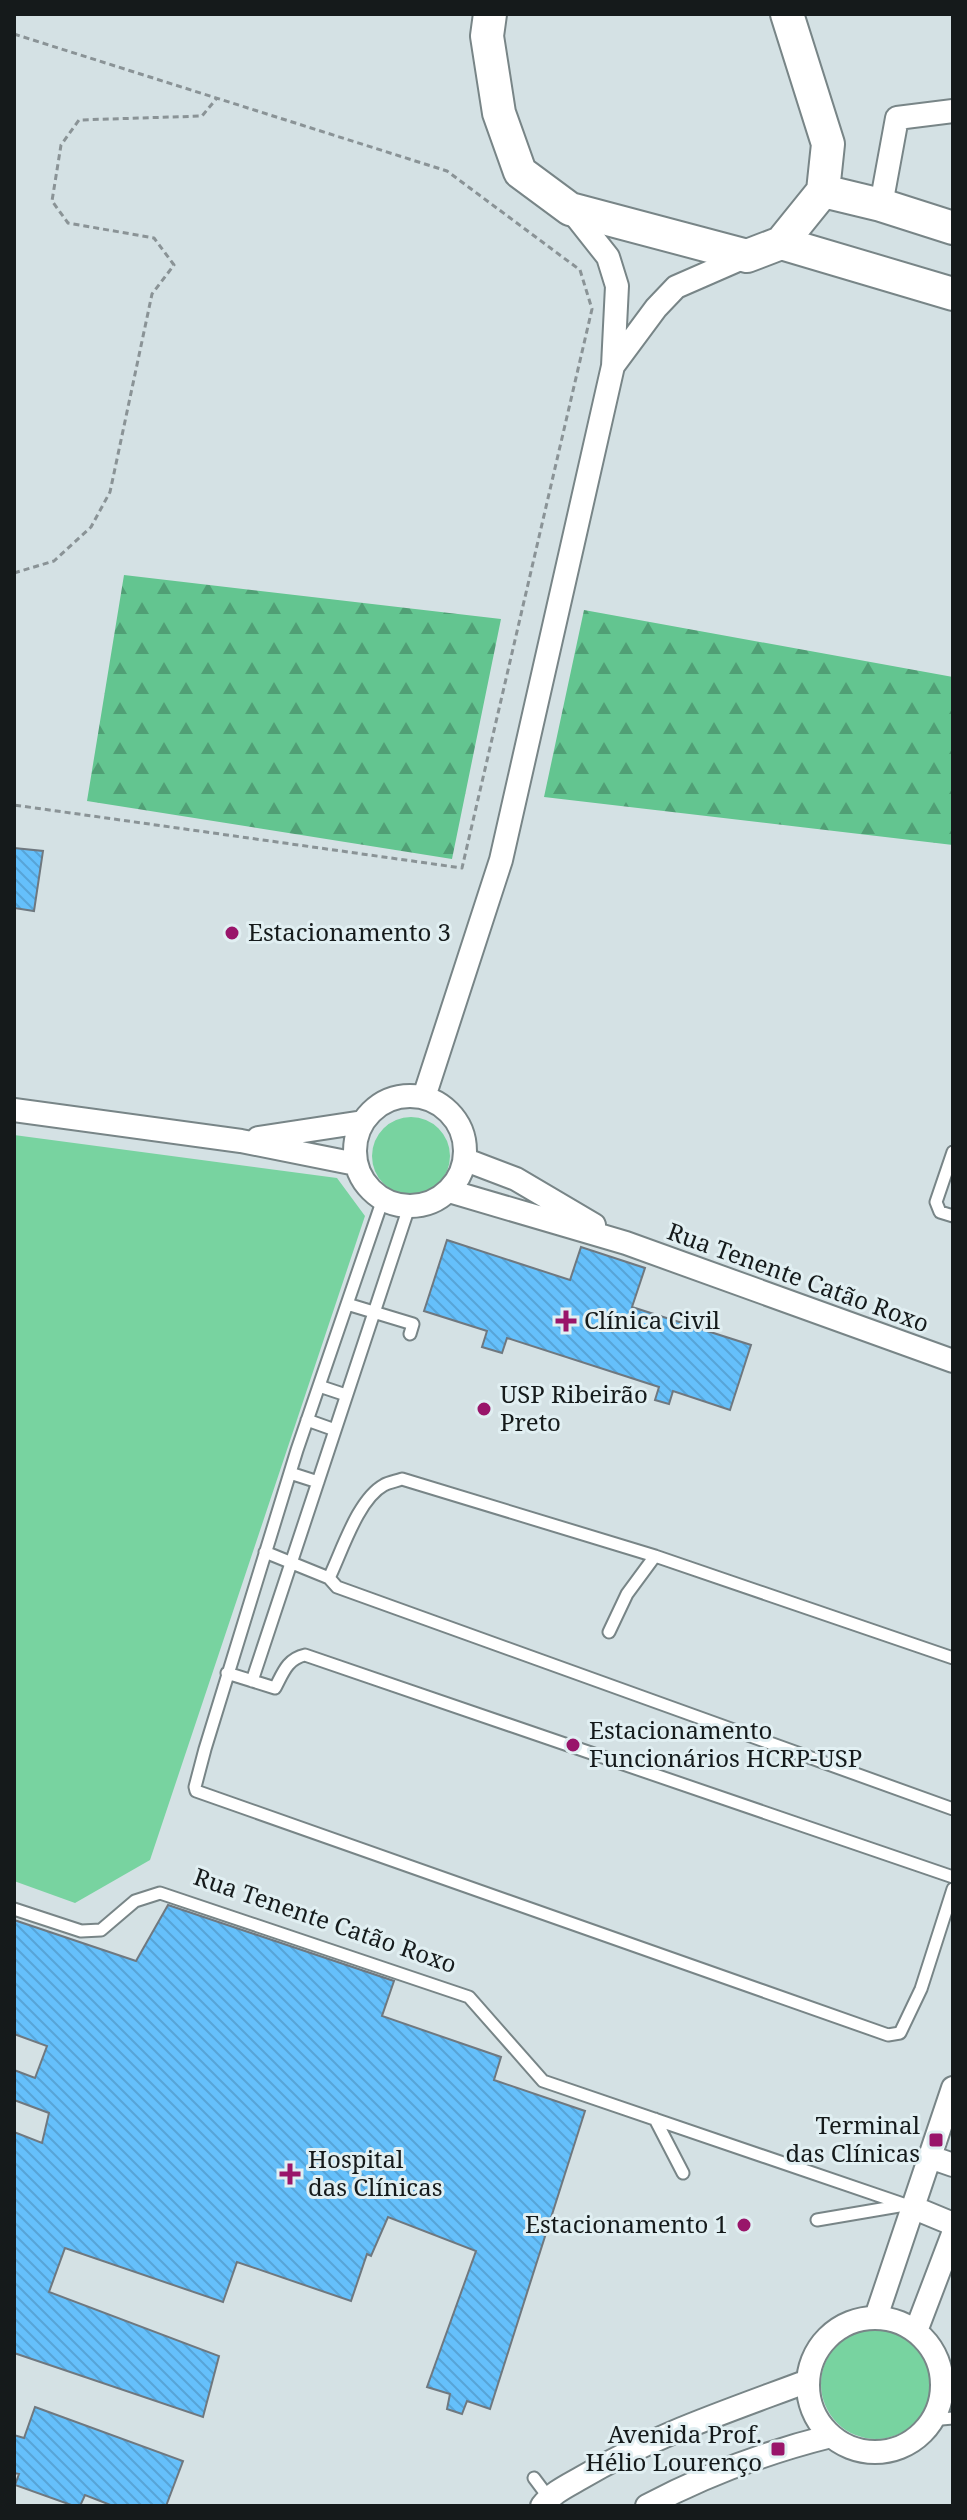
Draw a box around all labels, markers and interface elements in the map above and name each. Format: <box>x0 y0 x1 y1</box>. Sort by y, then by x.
place label: Estacionamento 3 <box>248 915 451 948</box>
marker: Estacionamento 3 <box>223 924 241 942</box>
street label: Rua Tenente Catão Roxo <box>663 1214 934 1339</box>
place label: Clínica Civil <box>584 1303 721 1336</box>
marker: Clínica Civil <box>555 1310 577 1332</box>
place label: USP Ribeirão Preto <box>500 1377 648 1438</box>
marker: USP Ribeirão Preto <box>475 1400 493 1418</box>
place label: Estacionamento Funcionários HCRP-USP <box>589 1713 862 1774</box>
marker: Estacionamento Funcionários HCRP-USP <box>564 1736 582 1754</box>
street label: Rua Tenente Catão Roxo <box>190 1859 461 1980</box>
place label: Terminal das Clínicas <box>786 2108 921 2169</box>
marker: Terminal das Clínicas <box>927 2131 945 2149</box>
place label: Hospital das Clínicas <box>308 2142 442 2203</box>
marker: Hospital das Clínicas <box>279 2163 301 2185</box>
place label: Estacionamento 1 <box>525 2207 728 2240</box>
marker: Estacionamento 1 <box>735 2216 753 2234</box>
place label: Avenida Prof. Hélio Lourenço <box>586 2417 762 2478</box>
marker: Avenida Prof. Hélio Lourenço <box>769 2440 787 2458</box>

